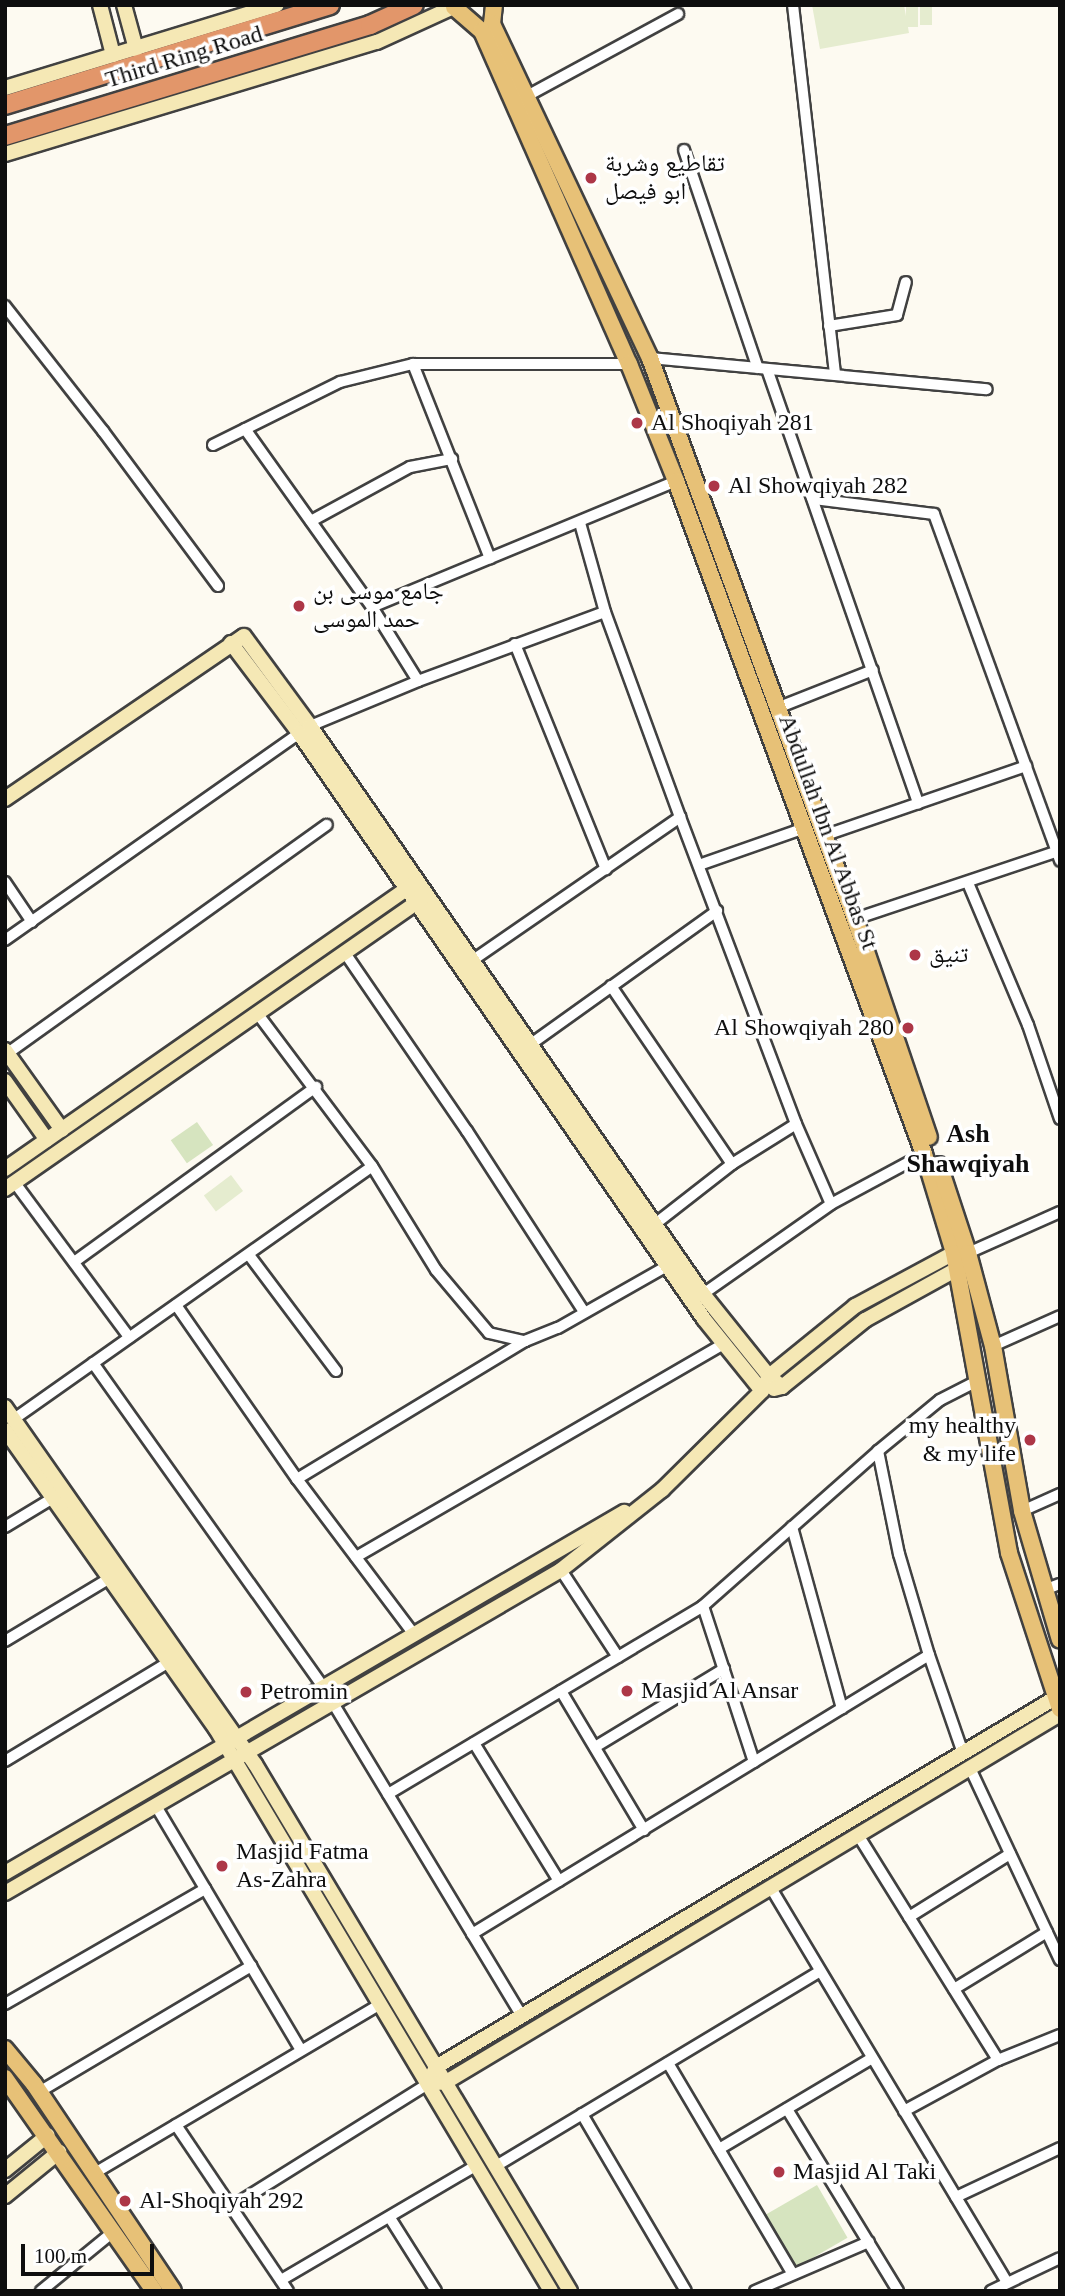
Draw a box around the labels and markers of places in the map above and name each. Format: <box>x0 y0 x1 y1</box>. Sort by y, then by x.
place label: تقاطيع وشربة ابو فيصل <box>605 150 725 206</box>
marker: تقاطيع وشربة ابو فيصل <box>583 170 599 186</box>
place label: Al Shoqiyah 281 <box>651 409 814 437</box>
marker: Al Shoqiyah 281 <box>629 415 645 431</box>
place label: Al Showqiyah 282 <box>728 472 908 500</box>
marker: Al Showqiyah 282 <box>706 478 722 494</box>
place label: جامع موسى بن حمد الموسى <box>313 578 444 634</box>
marker: جامع موسى بن حمد الموسى <box>291 598 307 614</box>
place label: تنيق <box>929 941 968 969</box>
marker: تنيق <box>907 947 923 963</box>
place label: Al Showqiyah 280 <box>714 1014 894 1042</box>
marker: Al Showqiyah 280 <box>900 1020 916 1036</box>
place label: my healthy & my life <box>909 1412 1016 1468</box>
marker: my healthy & my life <box>1022 1432 1038 1448</box>
place label: Masjid Al Ansar <box>641 1677 801 1705</box>
place label: Petromin <box>260 1678 348 1706</box>
marker: Masjid Al Ansar <box>619 1683 635 1699</box>
marker: Petromin <box>238 1684 254 1700</box>
place label: Masjid Fatma As-Zahra <box>236 1838 369 1894</box>
marker: Masjid Fatma As-Zahra <box>214 1858 230 1874</box>
place label: Masjid Al Taki <box>793 2158 938 2186</box>
marker: Masjid Al Taki <box>771 2164 787 2180</box>
place label: Al-Shoqiyah 292 <box>139 2187 304 2215</box>
marker: Al-Shoqiyah 292 <box>117 2193 133 2209</box>

